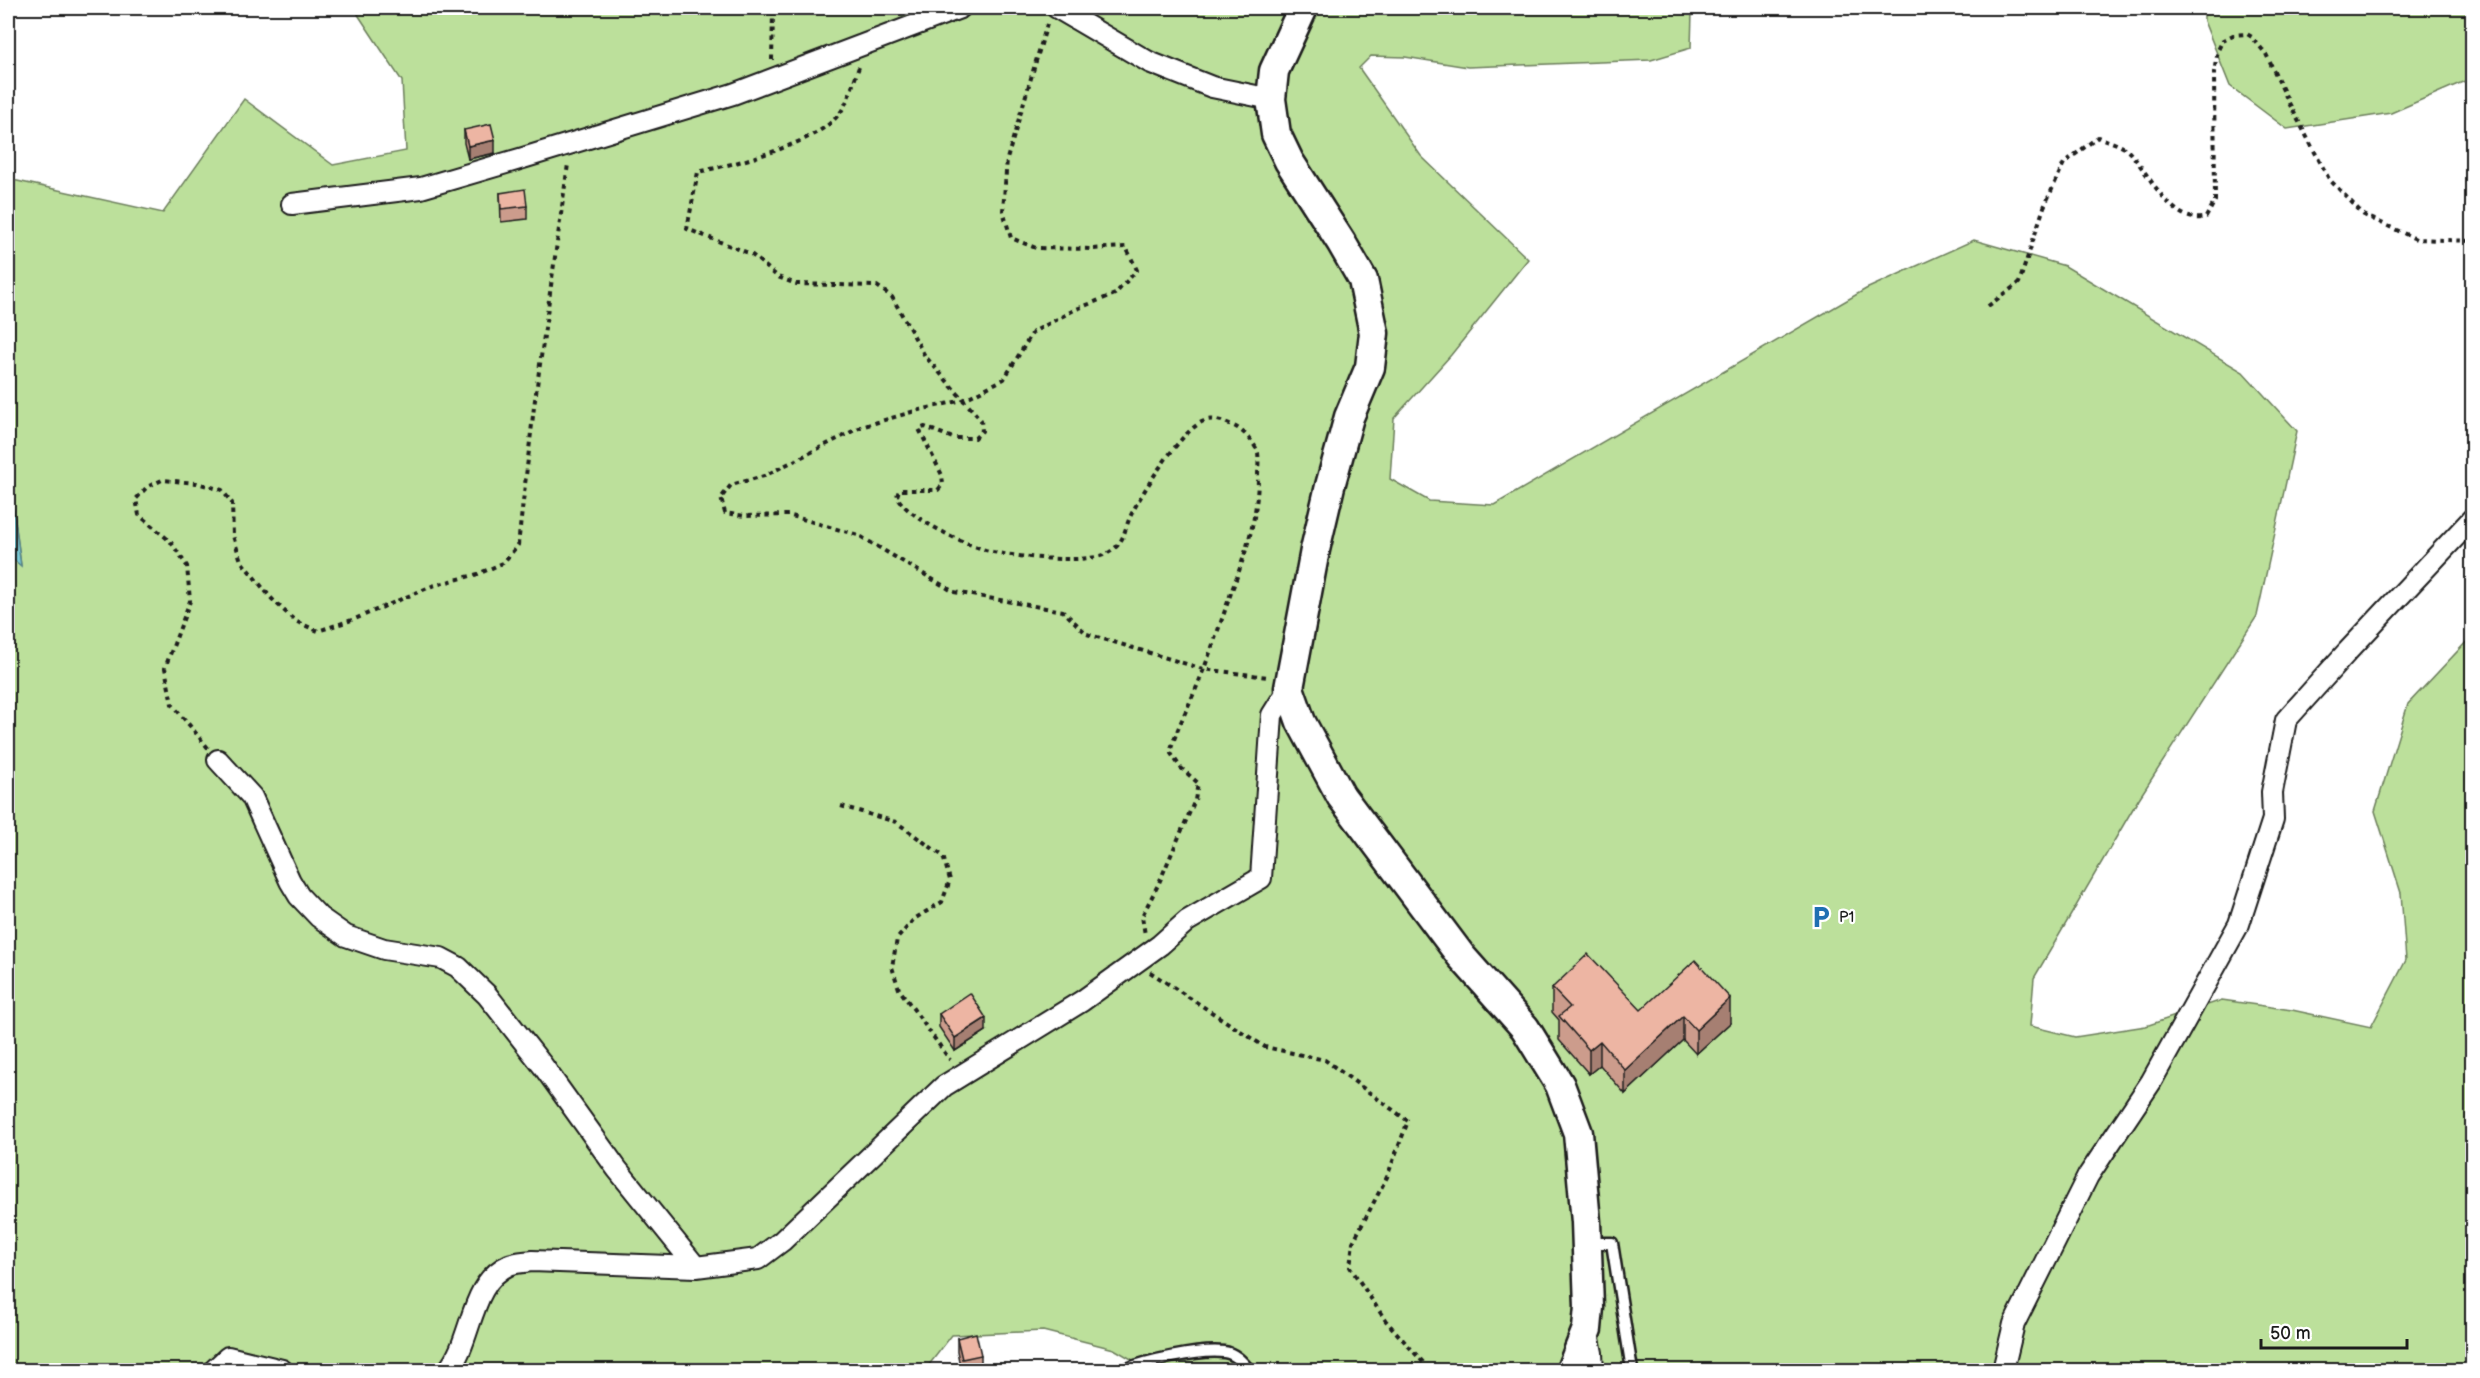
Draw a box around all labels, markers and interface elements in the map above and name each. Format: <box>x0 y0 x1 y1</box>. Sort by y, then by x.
parking icon: P1 <box>1808 904 1834 930</box>
place label: P1 <box>1839 908 1854 927</box>
scale bar <box>2261 1312 2406 1350</box>
text: 50 m <box>2270 1323 2311 1344</box>

